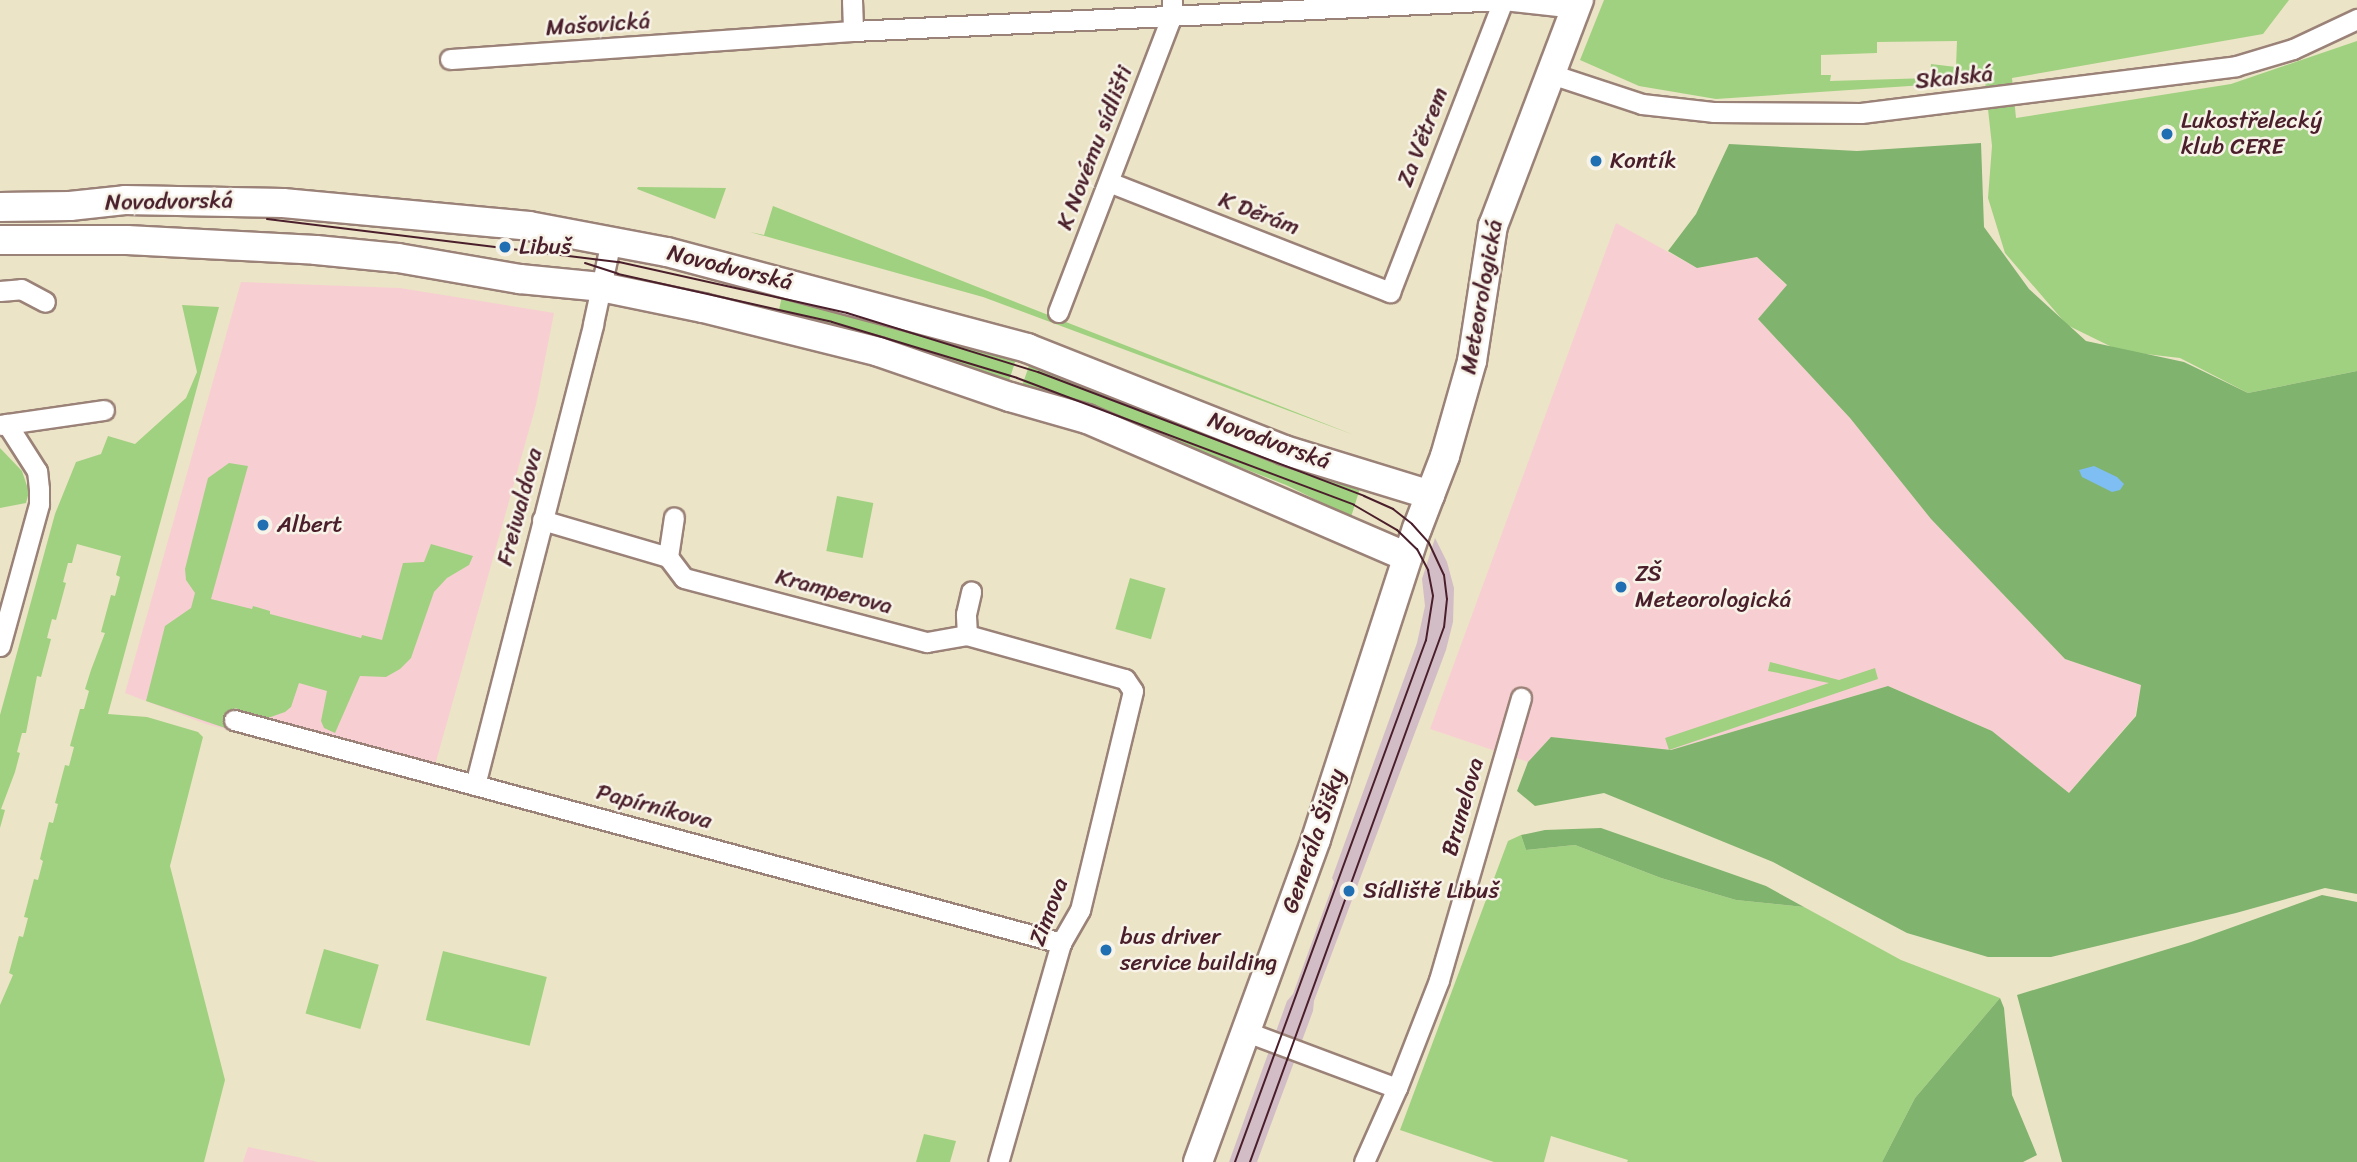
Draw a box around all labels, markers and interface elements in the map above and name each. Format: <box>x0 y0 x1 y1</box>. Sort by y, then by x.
street label: Mašovická <box>545 8 651 42</box>
street label: Skalská <box>1914 60 1994 96</box>
street label: K Novému sídlišti <box>1051 61 1139 235</box>
street label: Za Větrem <box>1392 84 1454 190</box>
place label: Lukostřelecký klub CERE <box>2181 107 2322 161</box>
marker: Lukostřelecký klub CERE <box>2159 126 2175 142</box>
place label: Kontík <box>1610 147 1677 175</box>
marker: Kontík <box>1588 153 1604 169</box>
street label: K Děrám <box>1215 186 1303 242</box>
street label: Novodvorská <box>105 187 233 217</box>
street label: Meteorologická <box>1455 218 1509 376</box>
place label: Libuš <box>519 233 572 261</box>
marker: Libuš <box>497 239 513 255</box>
street label: Novodvorská <box>665 239 795 297</box>
street label: Novodvorská <box>1204 406 1334 476</box>
street label: Freiwaldova <box>491 445 549 569</box>
place label: Albert <box>277 511 342 539</box>
marker: Albert <box>255 517 271 533</box>
place label: ZŠ Meteorologická <box>1635 560 1791 614</box>
street label: Kramperova <box>773 563 895 621</box>
marker: ZŠ Meteorologická <box>1613 579 1629 595</box>
street label: Brunelova <box>1436 755 1490 859</box>
street label: Generála Šišky <box>1276 765 1352 917</box>
street label: Papírníkova <box>593 778 715 836</box>
street label: Zimova <box>1023 874 1075 950</box>
place label: Sídliště Libuš <box>1363 877 1499 905</box>
marker: Sídliště Libuš <box>1341 883 1357 899</box>
place label: bus driver service building <box>1120 923 1278 977</box>
marker: bus driver service building <box>1098 942 1114 958</box>

